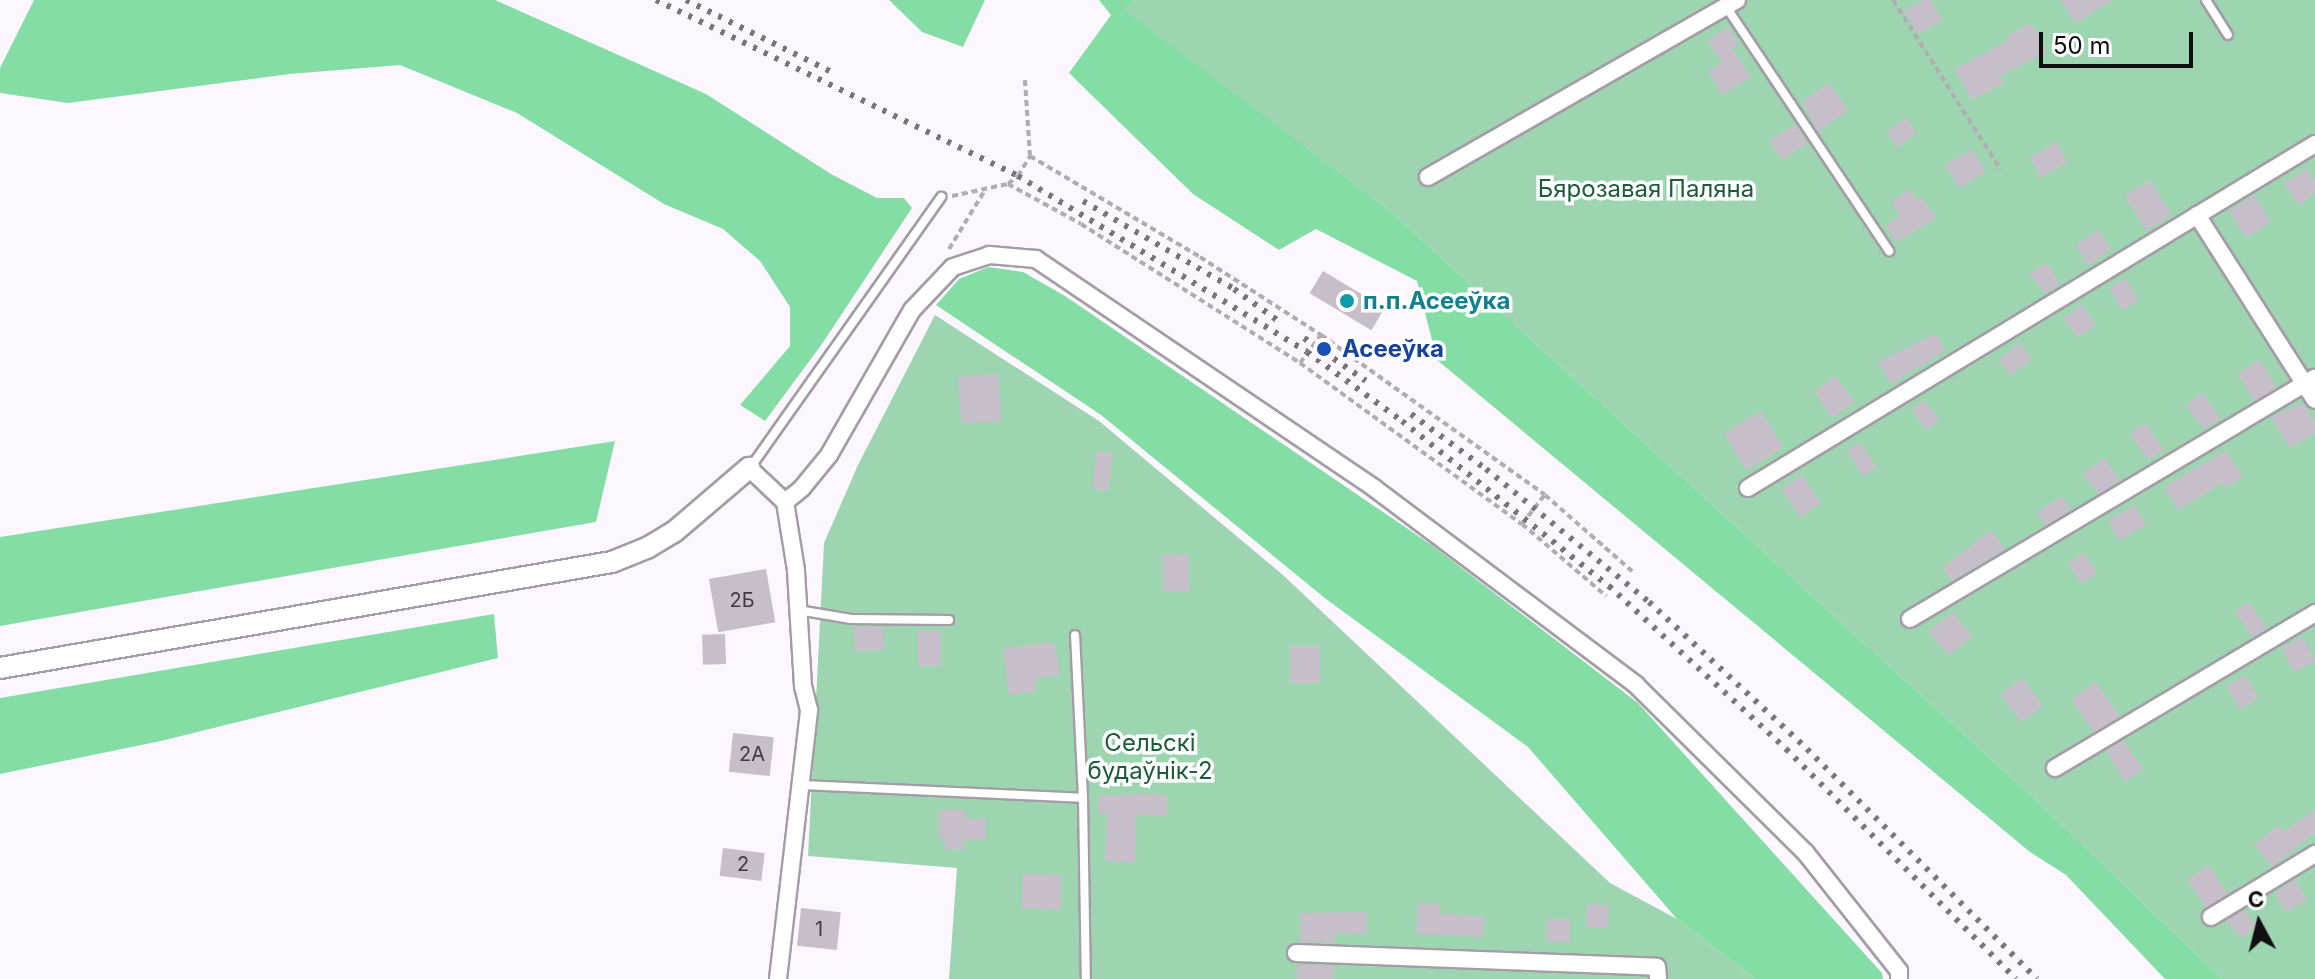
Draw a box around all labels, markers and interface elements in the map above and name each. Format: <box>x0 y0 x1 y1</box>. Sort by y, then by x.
scale bar <box>2043 16 2197 66</box>
text: 50 m <box>2053 31 2111 60</box>
park label: Бярозавая Паляна <box>1538 175 1754 203</box>
place label: п.п.Асееўка <box>1363 287 1510 315</box>
marker: п.п.Асееўка <box>1338 292 1356 310</box>
place label: Асееўка <box>1342 335 1444 363</box>
marker: Асееўка <box>1313 338 1335 360</box>
house number: 2Б <box>729 588 755 612</box>
park label: Сельскі будаўнік-2 <box>1087 729 1213 785</box>
house number: 2А <box>739 742 765 766</box>
house number: 2 <box>737 852 749 876</box>
north arrow <box>2219 883 2299 963</box>
text: С <box>2246 885 2266 913</box>
house number: 1 <box>815 917 823 941</box>

